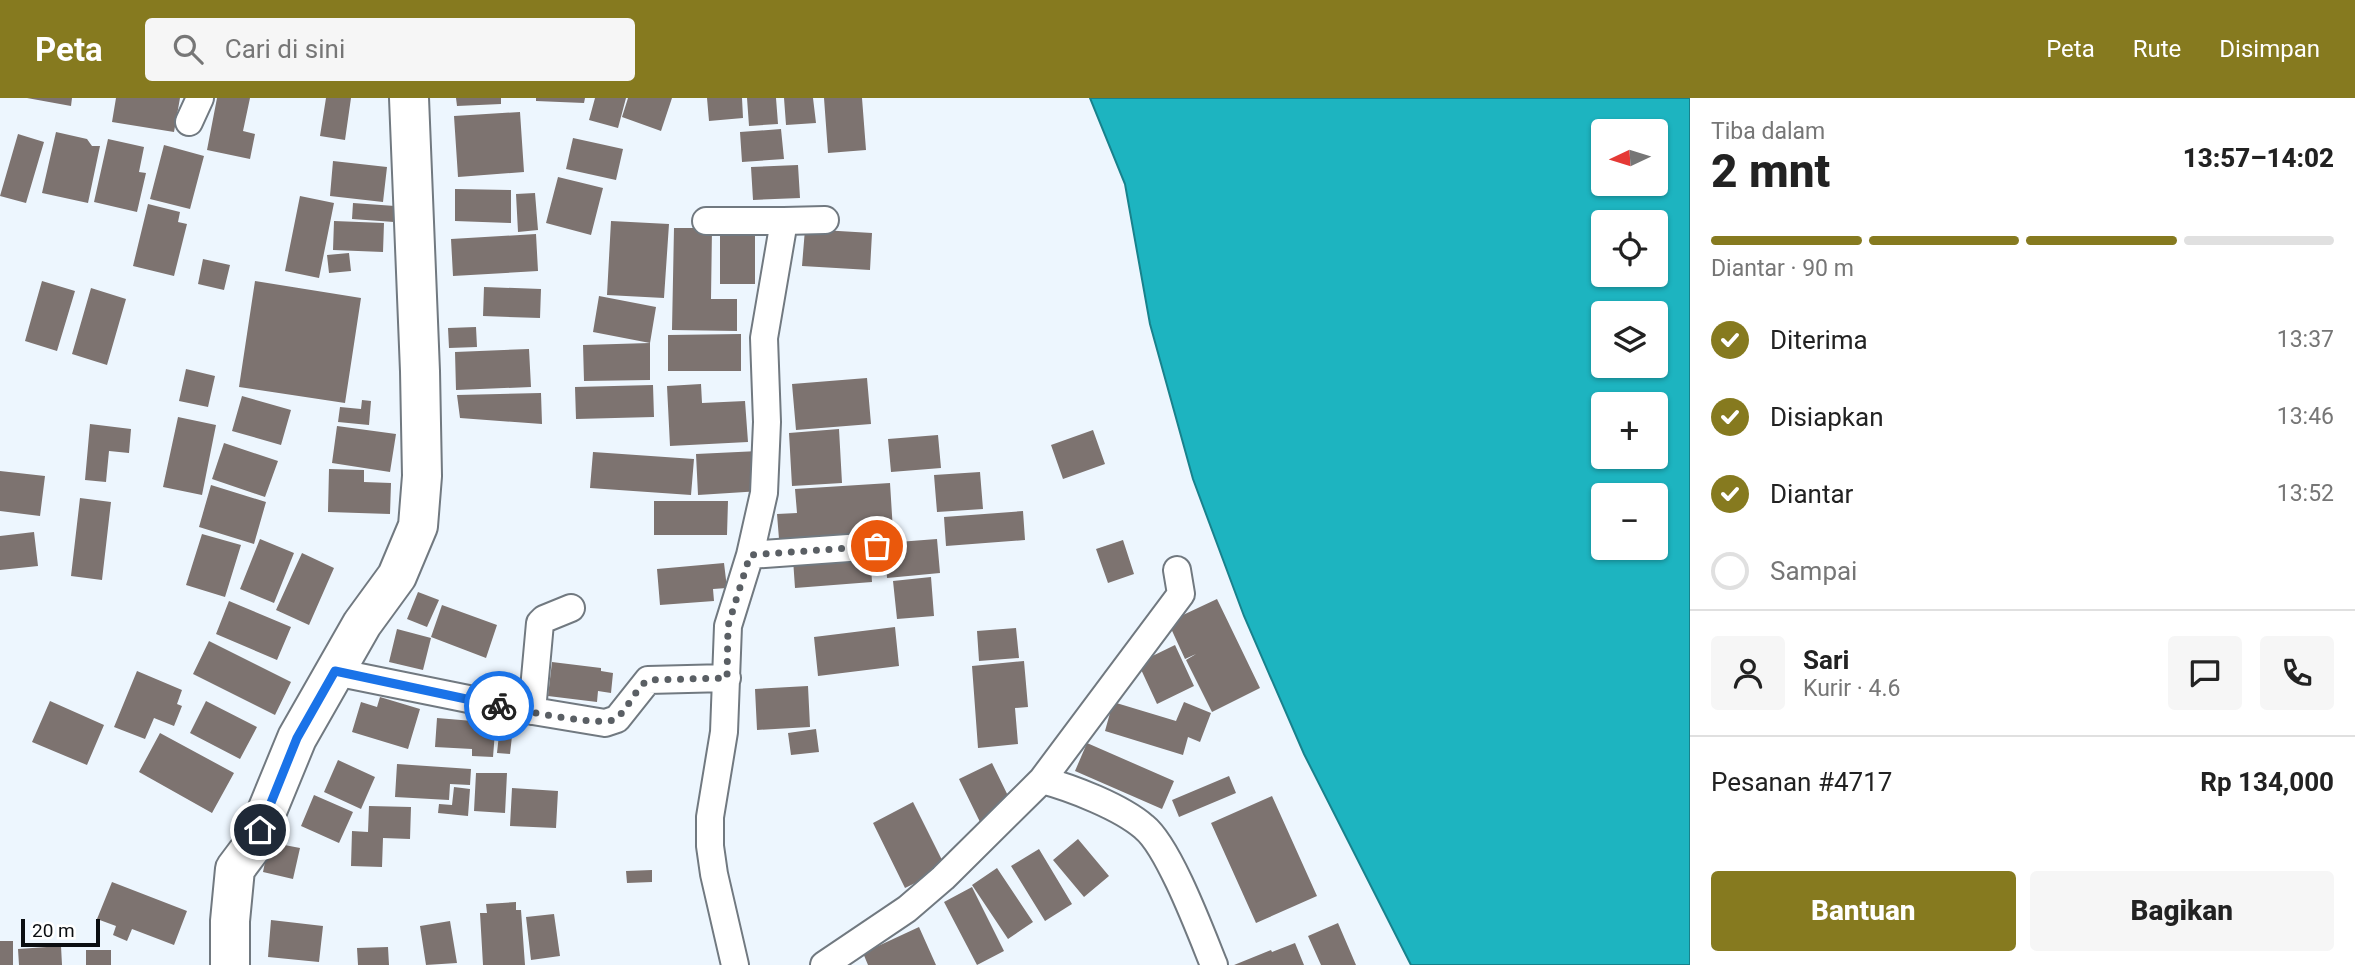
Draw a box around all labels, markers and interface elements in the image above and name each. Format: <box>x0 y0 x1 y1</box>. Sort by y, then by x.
search box <box>145 18 635 81</box>
text: Peta <box>35 30 103 69</box>
icon: search <box>169 30 207 68</box>
text: Cari di sini <box>225 34 345 64</box>
text: Peta <box>2046 35 2095 63</box>
text: Rute <box>2133 35 2181 63</box>
text: Disimpan <box>2219 35 2320 63</box>
text: Tiba dalam <box>1711 118 1825 145</box>
north arrow <box>1591 119 1668 196</box>
map controls <box>1591 119 1668 560</box>
text: 13:57–14:02 <box>2183 143 2334 173</box>
text: 2 mnt <box>1711 144 1830 198</box>
button: locate <box>1591 210 1668 287</box>
text: Diantar · 90 m <box>1711 255 1854 282</box>
button: layers <box>1591 301 1668 378</box>
icon: check <box>1711 321 1749 359</box>
text: Diterima <box>1770 325 1868 355</box>
text: 13:37 <box>2277 326 2334 353</box>
button: + <box>1591 392 1668 469</box>
icon: check <box>1711 398 1749 436</box>
text: Disiapkan <box>1770 402 1884 432</box>
text: 13:46 <box>2277 403 2334 430</box>
icon: check <box>1711 475 1749 513</box>
text: Diantar <box>1770 479 1853 509</box>
text: 13:52 <box>2277 480 2334 507</box>
button: − <box>1591 483 1668 560</box>
pin <box>847 516 907 576</box>
icon: bag <box>858 527 896 565</box>
text: Sampai <box>1770 556 1857 586</box>
button: person <box>1711 636 1785 710</box>
button: chat <box>2168 636 2242 710</box>
button: phone <box>2260 636 2334 710</box>
text: Sari <box>1803 645 1849 675</box>
courier <box>464 671 534 741</box>
text: Kurir · 4.6 <box>1803 675 1900 702</box>
icon: bike <box>480 687 518 725</box>
text: Pesanan #4717 <box>1711 767 1892 797</box>
text: Rp 134,000 <box>2200 767 2334 797</box>
pin <box>230 800 290 860</box>
icon: home <box>241 811 279 849</box>
button: Bantuan <box>1711 871 2016 951</box>
button: Bagikan <box>2030 871 2334 951</box>
scale bar <box>21 916 100 948</box>
text: 20 m <box>32 919 75 942</box>

